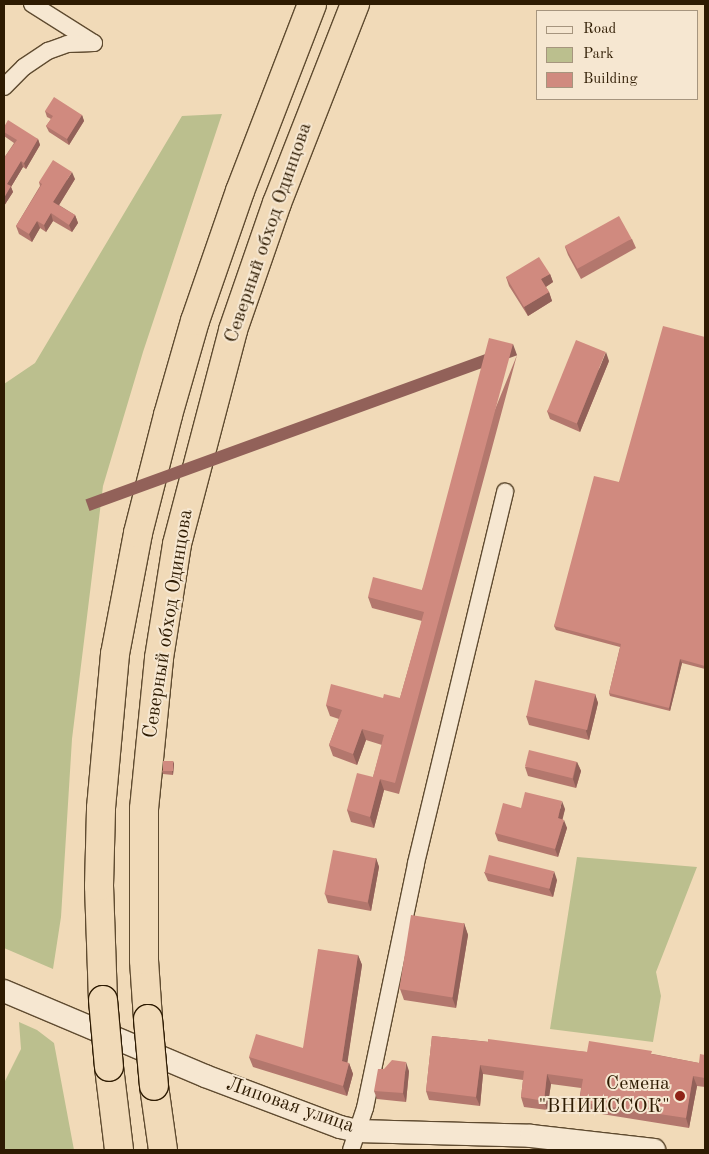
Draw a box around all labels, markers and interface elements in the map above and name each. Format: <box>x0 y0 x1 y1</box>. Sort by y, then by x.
legend <box>536 10 699 100</box>
text: Road <box>583 22 616 37</box>
text: Park <box>583 47 614 62</box>
text: Building <box>583 72 638 87</box>
street label: Северный обход Одинцова <box>220 120 318 346</box>
street label: Северный обход Одинцова <box>139 508 199 740</box>
place label: Семена "ВНИИССОК" <box>539 1072 670 1119</box>
street label: Липовая улица <box>223 1073 357 1139</box>
marker: Семена "ВНИИССОК" <box>674 1090 686 1102</box>

